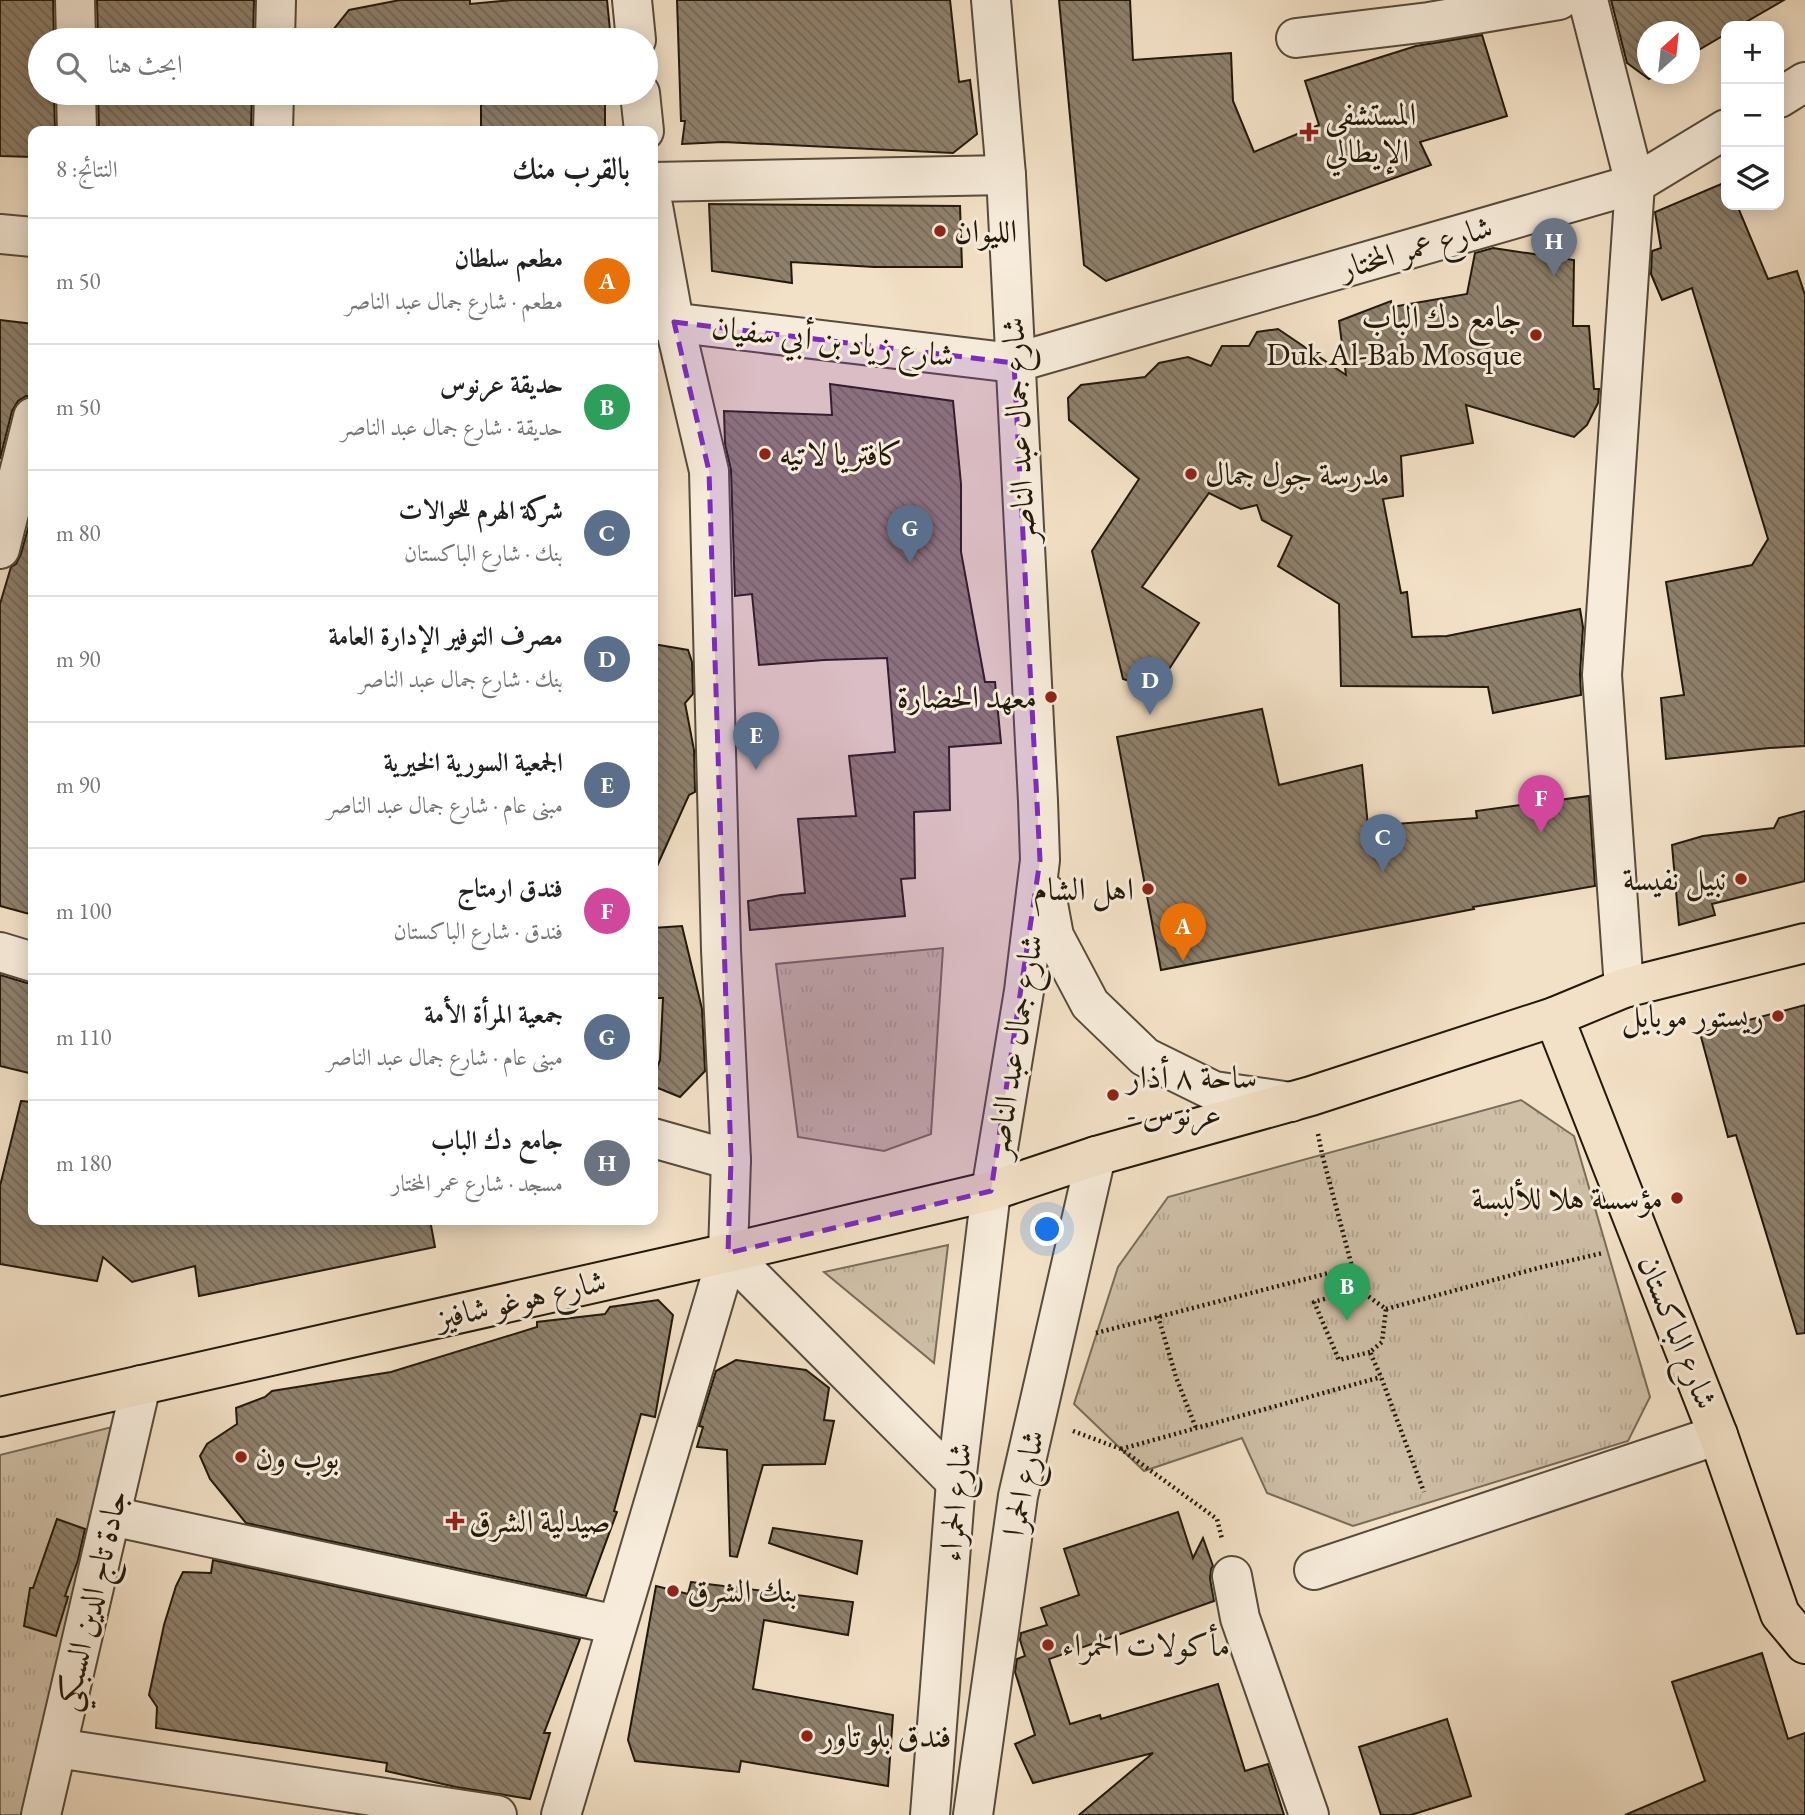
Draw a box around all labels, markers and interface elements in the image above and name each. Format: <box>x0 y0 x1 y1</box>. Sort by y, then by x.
north arrow <box>1637 21 1700 84</box>
map controls <box>1721 21 1784 210</box>
button: + <box>1721 21 1784 84</box>
search box <box>28 28 658 105</box>
text: ابحث هنا <box>108 47 183 81</box>
icon: search <box>52 48 90 86</box>
button: − <box>1721 84 1784 147</box>
place label: المستشفى الإيطالي <box>1325 93 1416 177</box>
marker: المستشفى الإيطالي <box>1299 122 1319 142</box>
button: layers <box>1721 147 1784 210</box>
text: بالقرب منك <box>512 149 630 188</box>
text: النتائج: 8 <box>56 154 118 184</box>
street label: شارع عمر المختار <box>1332 205 1499 295</box>
place label: الليوان <box>954 210 1017 252</box>
pin: H <box>1531 218 1577 276</box>
marker: الليوان <box>932 223 948 239</box>
text: مطعم سلطان <box>454 241 563 275</box>
text: 50 m <box>56 266 101 296</box>
text: A <box>599 266 615 296</box>
text: مطعم · شارع جمال عبد الناصر <box>345 286 563 316</box>
place label: جامع دك الباب Duk Al-Bab Mosque <box>1266 296 1522 375</box>
street label: شارع زياد بن أبي سفيان <box>709 304 957 383</box>
street label: شارع جمال عبد الناصر <box>991 316 1051 547</box>
marker: جامع دك الباب Duk Al-Bab Mosque <box>1528 327 1544 343</box>
text: حديقة عرنوس <box>440 367 563 401</box>
text: 50 m <box>56 392 101 422</box>
text: B <box>600 392 614 422</box>
text: حديقة · شارع جمال عبد الناصر <box>341 412 563 442</box>
place label: كافتريا لاتيه <box>779 433 903 475</box>
marker: كافتريا لاتيه <box>757 446 773 462</box>
place label: مدرسة جول جمال <box>1205 453 1390 495</box>
marker: مدرسة جول جمال <box>1183 466 1199 482</box>
text: شركة الهرم للحوالات <box>399 493 563 527</box>
pin: G <box>887 505 933 563</box>
text: 80 m <box>56 518 101 548</box>
text: C <box>599 518 615 548</box>
text: بنك · شارع الباكستان <box>404 538 563 568</box>
text: مصرف التوفير الإدارة العامة <box>328 619 563 653</box>
text: 90 m <box>56 644 101 674</box>
text: D <box>598 644 616 674</box>
pin: D <box>1127 657 1173 715</box>
text: بنك · شارع جمال عبد الناصر <box>359 664 563 694</box>
place label: معهد الحضارة <box>897 676 1037 718</box>
marker: معهد الحضارة <box>1043 689 1059 705</box>
pin: E <box>733 712 779 770</box>
text: الجمعية السورية الخيرية <box>384 745 563 779</box>
text: 90 m <box>56 770 101 800</box>
text: E <box>600 770 614 800</box>
pin: F <box>1518 775 1564 833</box>
text: مبنى عام · شارع جمال عبد الناصر <box>327 790 563 820</box>
pin: C <box>1360 814 1406 872</box>
place label: نبيل نفيسة <box>1623 858 1727 902</box>
place label: اهل الشام <box>1033 868 1134 917</box>
text: فندق ارمتاج <box>457 871 563 905</box>
marker: نبيل نفيسة <box>1733 871 1749 887</box>
marker: اهل الشام <box>1140 881 1156 897</box>
text: 100 m <box>56 896 112 926</box>
text: F <box>601 896 613 926</box>
pin: A <box>1160 903 1206 961</box>
text: فندق · شارع الباكستان <box>393 916 563 946</box>
street label: شارع جمال عبد الناصر <box>975 931 1058 1164</box>
place label: ريستور موبايل <box>1622 995 1764 1039</box>
text: جمعية المرأة الأمة <box>424 997 563 1031</box>
marker: ريستور موبايل <box>1770 1008 1786 1024</box>
text: 110 m <box>56 1022 112 1052</box>
text: G <box>599 1022 615 1052</box>
text: مبنى عام · شارع جمال عبد الناصر <box>327 1042 563 1072</box>
place label: ساحة ٨ أذار - عرنوس <box>1124 1055 1257 1136</box>
marker: ساحة ٨ أذار - عرنوس <box>1105 1087 1121 1103</box>
text: جامع دك الباب <box>431 1123 563 1157</box>
text: 180 m <box>56 1148 112 1178</box>
text: H <box>598 1148 616 1178</box>
text: مسجد · شارع عمر المختار <box>391 1168 563 1198</box>
place label: مؤسسة هلا للألبسة <box>1472 1177 1663 1219</box>
marker: مؤسسة هلا للألبسة <box>1669 1190 1685 1206</box>
your location <box>1030 1212 1064 1246</box>
street label: شارع الباكستان <box>1623 1249 1728 1417</box>
street label: شارع هوغو شافيز <box>429 1259 611 1345</box>
pin: B <box>1324 1263 1370 1321</box>
street label: شارع الحمرا <box>992 1426 1060 1541</box>
place label: بوب ون <box>255 1436 339 1478</box>
street label: شارع الحمراء <box>929 1441 987 1564</box>
marker: بوب ون <box>233 1449 249 1465</box>
street label: جادة تاج الدين السبكي <box>45 1485 145 1716</box>
place label: صيدلية الشرق <box>469 1500 611 1542</box>
marker: صيدلية الشرق <box>447 1513 463 1529</box>
place label: بنك الشرق <box>687 1570 797 1612</box>
marker: بنك الشرق <box>665 1583 681 1599</box>
place label: مأكولات الحمراء <box>1062 1623 1230 1666</box>
marker: مأكولات الحمراء <box>1040 1637 1056 1653</box>
place label: فندق بلو تاور <box>818 1715 952 1757</box>
marker: فندق بلو تاور <box>799 1728 815 1744</box>

